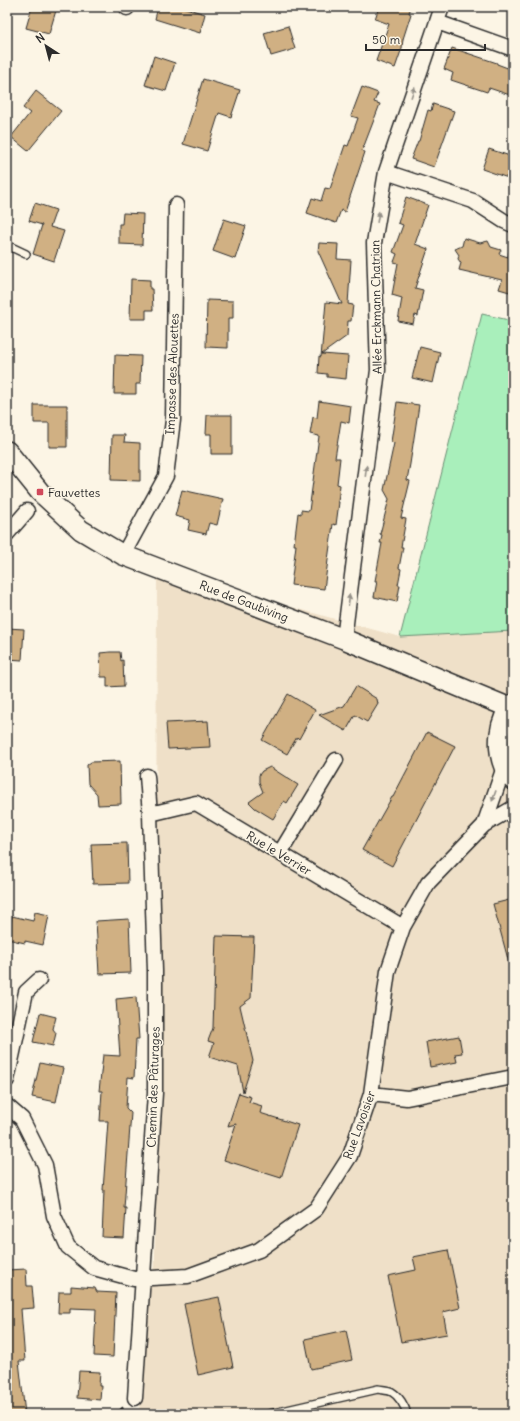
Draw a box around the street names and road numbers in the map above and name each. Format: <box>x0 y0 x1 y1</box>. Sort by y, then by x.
street label: Allée Erckmann Chatrian <box>367 240 385 374</box>
street label: Impasse des Alouettes <box>162 313 182 435</box>
street label: Rue de Gaubiving <box>197 577 291 625</box>
street label: Rue le Verrier <box>244 828 314 878</box>
street label: Chemin des Pâturages <box>143 1026 163 1148</box>
street label: Rue Lavoisier <box>340 1089 378 1161</box>

